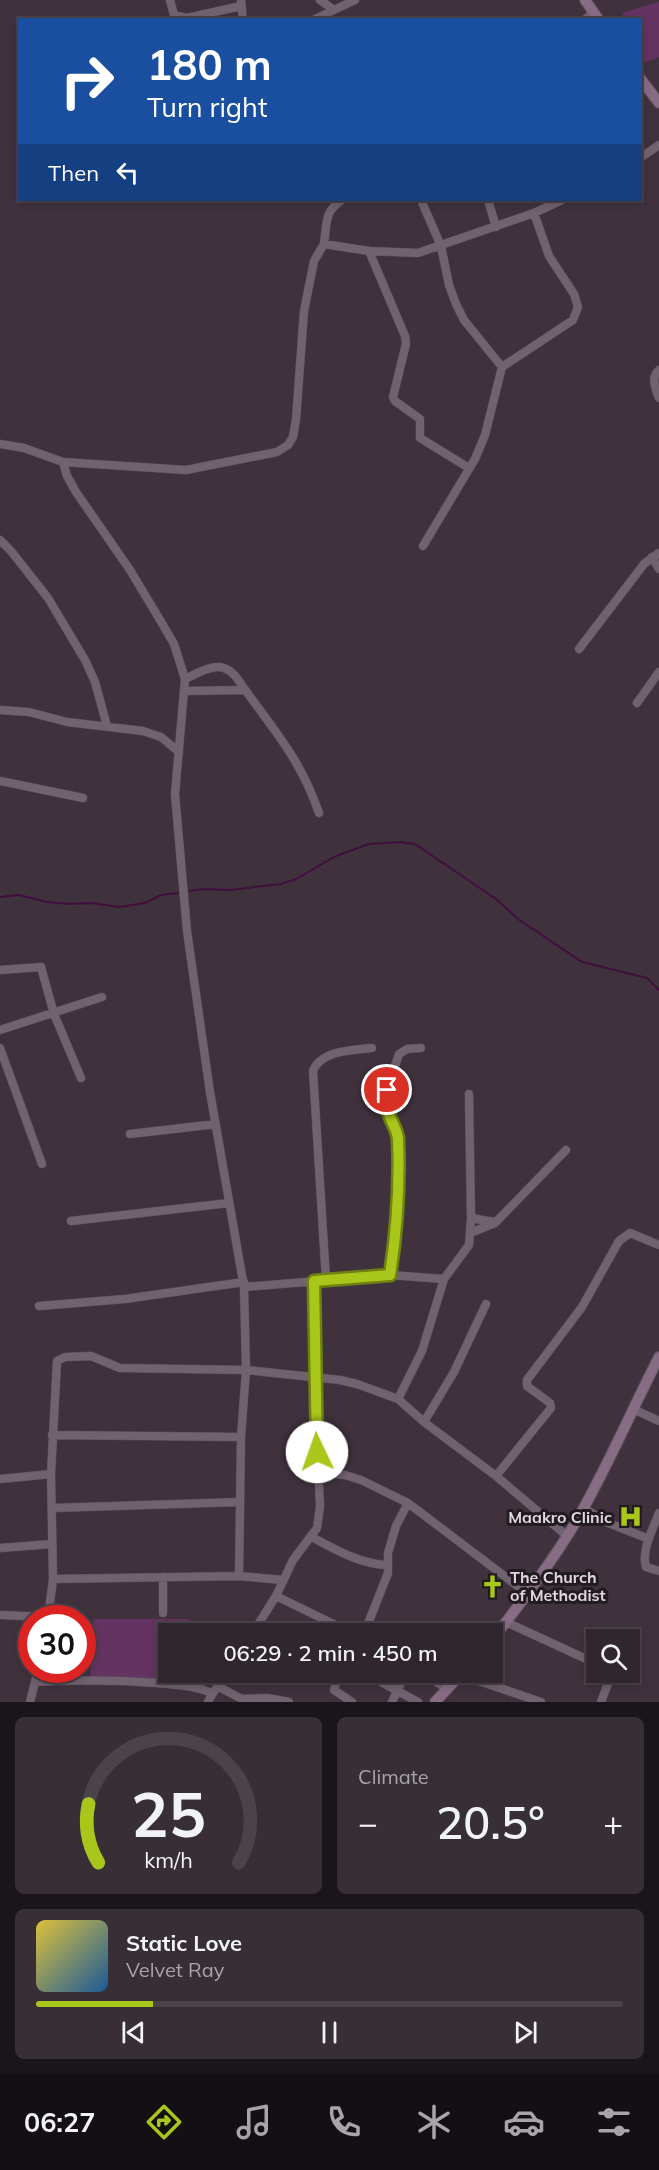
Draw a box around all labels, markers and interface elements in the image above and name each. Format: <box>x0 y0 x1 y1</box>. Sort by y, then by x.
text: 180 m <box>147 38 272 91</box>
icon: right <box>48 42 126 120</box>
text: Turn right <box>147 90 267 124</box>
icon: left <box>111 156 144 189</box>
text: Then <box>48 159 99 187</box>
pin <box>361 1064 412 1115</box>
icon: arrive <box>370 1073 403 1106</box>
position arrow <box>285 1420 349 1484</box>
hospital icon: Maakro Clinic <box>617 1504 643 1530</box>
place label: Maakro Clinic <box>508 1507 612 1527</box>
place label: The Church of Methodist <box>510 1567 606 1605</box>
church icon: The Church of Methodist <box>479 1573 505 1599</box>
speed limit sign: 30 <box>18 1605 96 1683</box>
map controls <box>586 1629 640 1683</box>
button: search <box>586 1629 640 1683</box>
text: 06:29 · 2 min · 450 m <box>223 1639 438 1667</box>
text: Climate <box>358 1764 429 1789</box>
text: 25 <box>131 1774 206 1853</box>
text: 20.5° <box>436 1794 545 1850</box>
text: − <box>358 1802 378 1843</box>
text: + <box>603 1802 623 1843</box>
text: km/h <box>144 1846 193 1873</box>
text: Static Love <box>126 1929 242 1957</box>
text: Velvet Ray <box>126 1957 224 1982</box>
icon: previous <box>117 2016 150 2049</box>
icon: pause <box>313 2016 346 2049</box>
icon: next <box>509 2016 542 2049</box>
icon: directions <box>143 2101 185 2143</box>
icon: music <box>233 2101 275 2143</box>
icon: phone <box>323 2101 365 2143</box>
icon: climate <box>413 2101 455 2143</box>
icon: car <box>503 2101 545 2143</box>
icon: filters <box>593 2101 635 2143</box>
text: 06:27 <box>24 2105 95 2139</box>

